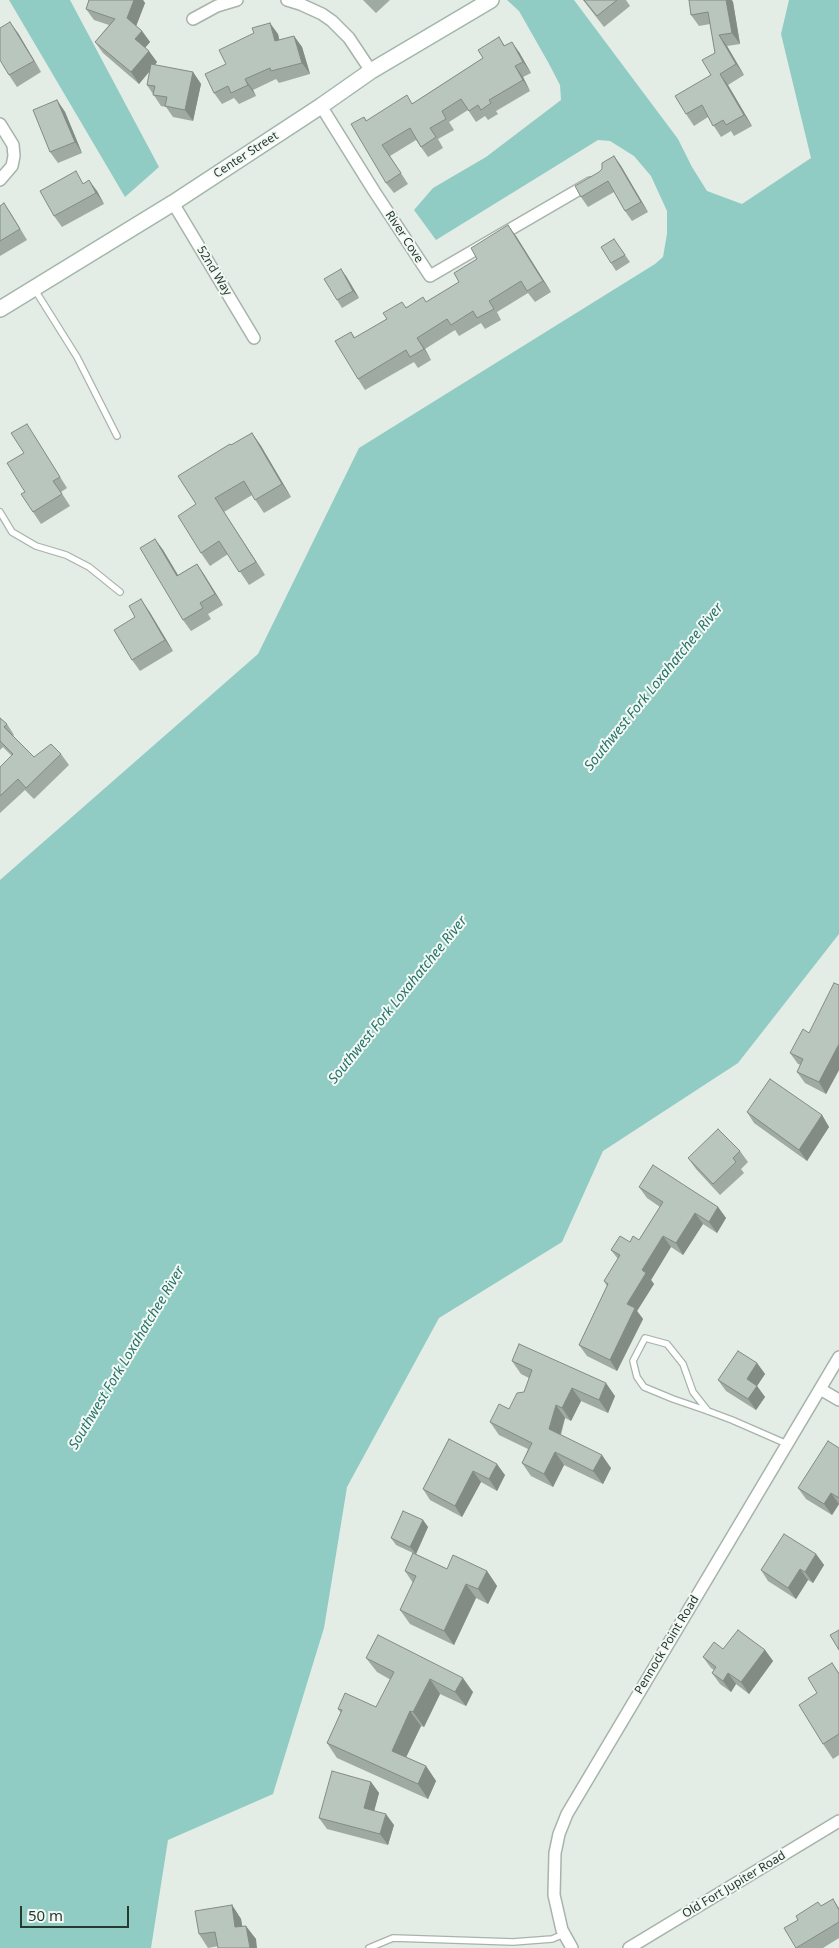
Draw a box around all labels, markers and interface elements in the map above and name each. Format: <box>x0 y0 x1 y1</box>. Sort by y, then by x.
street label: Center Street <box>211 129 281 181</box>
street label: River Cove <box>382 208 426 266</box>
street label: 52nd Way <box>194 244 234 298</box>
water label: Southwest Fork Loxahatchee River <box>581 600 727 774</box>
water label: Southwest Fork Loxahatchee River <box>325 913 471 1087</box>
water label: Southwest Fork Loxahatchee River <box>66 1263 188 1453</box>
street label: Pennock Point Road <box>632 1593 702 1697</box>
street label: Old Fort Jupiter Road <box>680 1848 788 1922</box>
scale bar <box>22 1896 131 1928</box>
text: 50 m <box>28 1905 63 1925</box>

